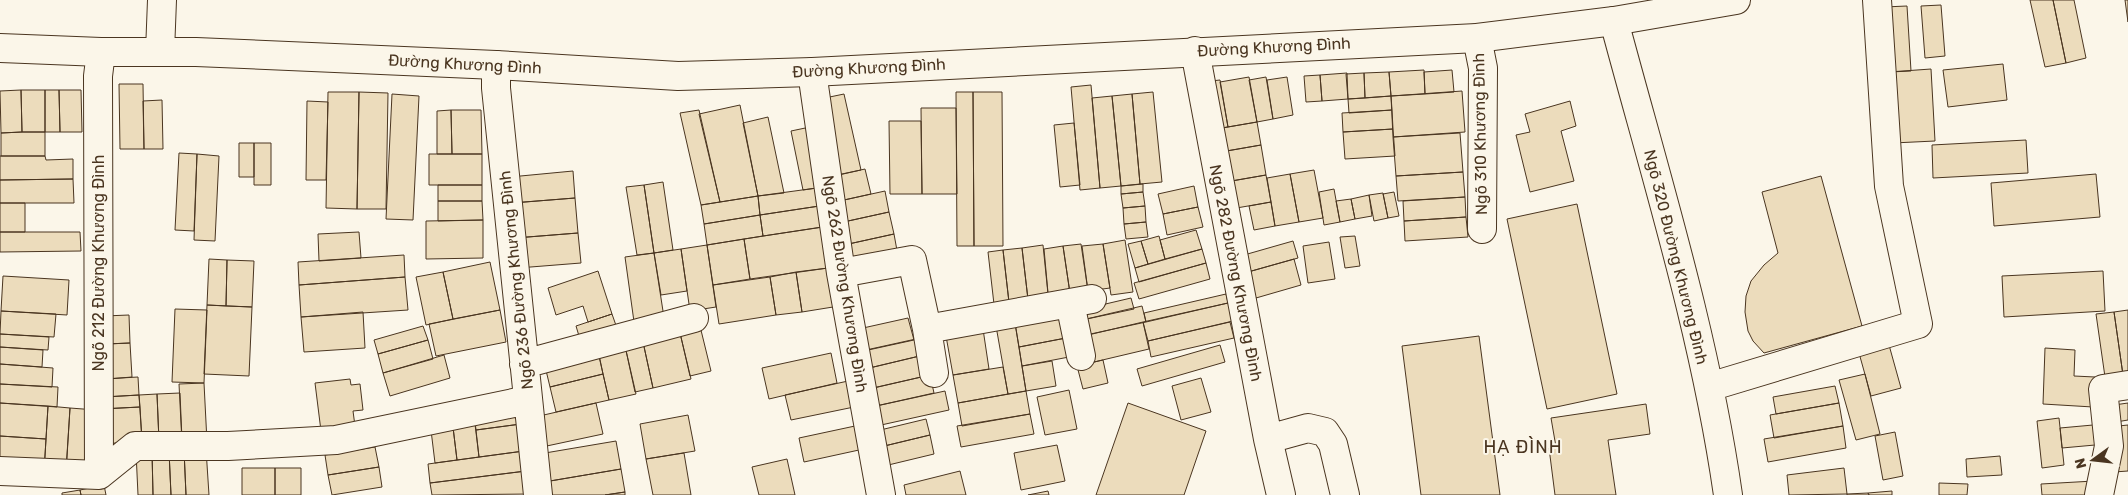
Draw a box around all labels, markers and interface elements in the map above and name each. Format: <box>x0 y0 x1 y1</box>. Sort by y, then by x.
street label: Đường Khương Đình <box>1197 33 1351 61</box>
street label: Đường Khương Đình <box>388 50 542 78</box>
street label: Ngõ 310 Khương Đình <box>1469 53 1491 215</box>
street label: Đường Khương Đình <box>792 54 946 82</box>
street label: Ngõ 320 Đường Khương Đình <box>1640 148 1712 366</box>
street label: Ngõ 212 Đường Khương Đình <box>89 154 108 372</box>
street label: Ngõ 282 Đường Khương Đình <box>1206 163 1266 383</box>
street label: Ngõ 236 Đường Khương Đình <box>495 170 537 390</box>
street label: Ngõ 262 Đường Khương Đình <box>818 174 872 394</box>
north arrow <box>2068 435 2118 485</box>
district label: HẠ ĐÌNH <box>1483 436 1563 458</box>
text: N <box>2071 456 2090 470</box>

